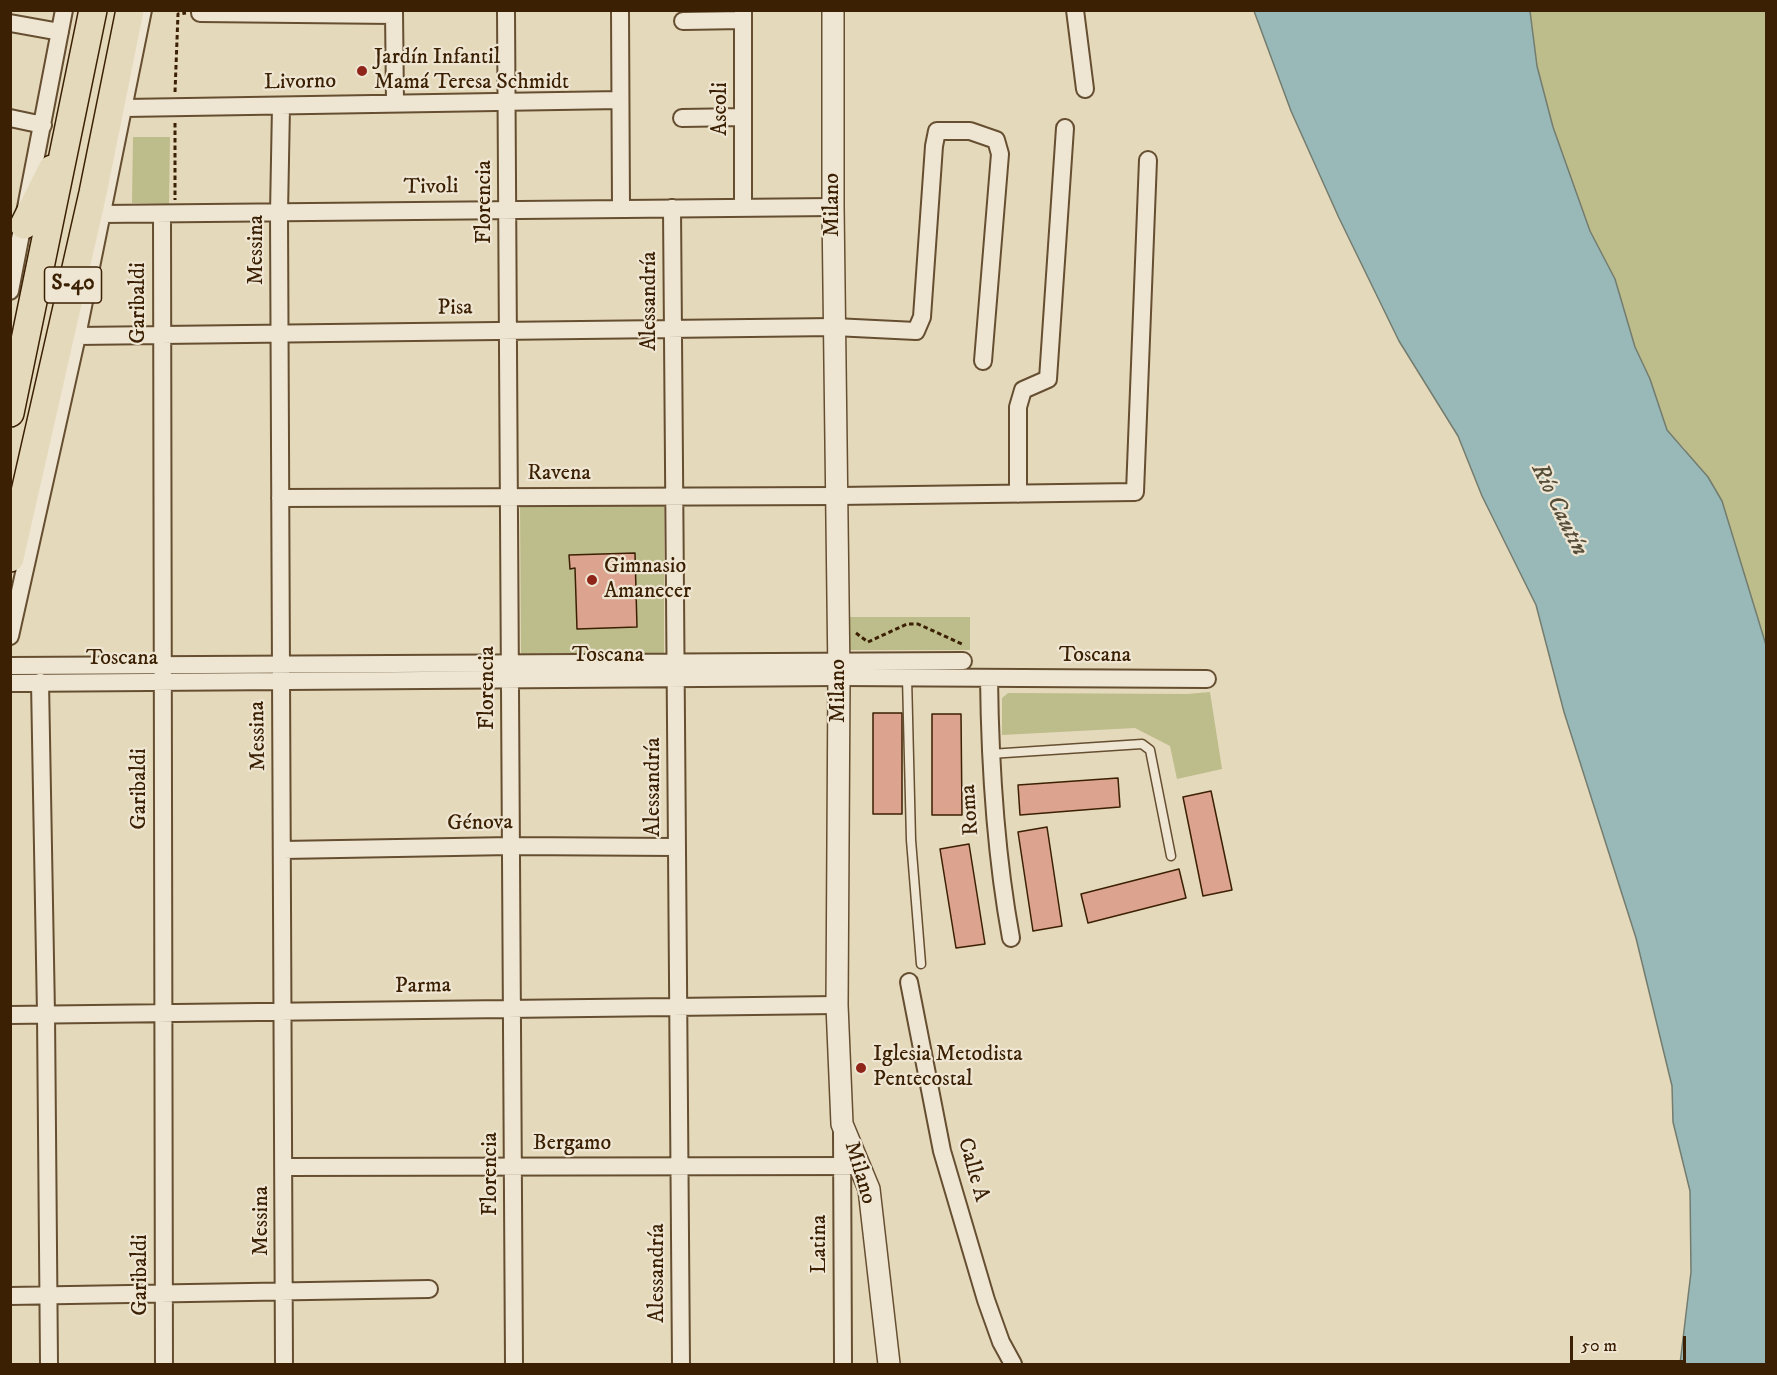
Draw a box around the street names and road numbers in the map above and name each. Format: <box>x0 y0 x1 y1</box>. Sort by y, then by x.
street label: Livorno <box>264 69 336 97</box>
street label: Ascoli <box>708 82 734 136</box>
street label: Florencia <box>472 160 498 244</box>
street label: Milano <box>820 173 846 237</box>
street label: Tivoli <box>403 174 459 202</box>
street label: Messina <box>244 215 270 285</box>
street label: Alessandría <box>637 251 663 351</box>
street label: Garibaldi <box>126 262 152 344</box>
road number: S-40 <box>44 267 101 303</box>
street label: Pisa <box>437 295 473 323</box>
street label: Ravena <box>527 461 591 487</box>
street label: Toscana <box>572 643 644 669</box>
street label: Toscana <box>1059 643 1131 669</box>
street label: Toscana <box>86 646 158 672</box>
street label: Florencia <box>475 646 501 730</box>
street label: Milano <box>826 659 852 723</box>
street label: Messina <box>245 701 273 771</box>
street label: Alessandría <box>641 737 667 837</box>
street label: Garibaldi <box>127 748 153 830</box>
street label: Roma <box>956 784 986 836</box>
street label: Génova <box>447 810 513 838</box>
street label: Parma <box>395 973 451 1001</box>
street label: Bergamo <box>533 1131 611 1157</box>
street label: Florencia <box>478 1132 504 1216</box>
street label: Calle A <box>950 1135 994 1205</box>
street label: Milano <box>837 1139 881 1207</box>
street label: Messina <box>249 1186 275 1256</box>
street label: Latina <box>807 1215 833 1273</box>
street label: Alessandría <box>645 1223 671 1323</box>
street label: Garibaldi <box>128 1234 154 1316</box>

